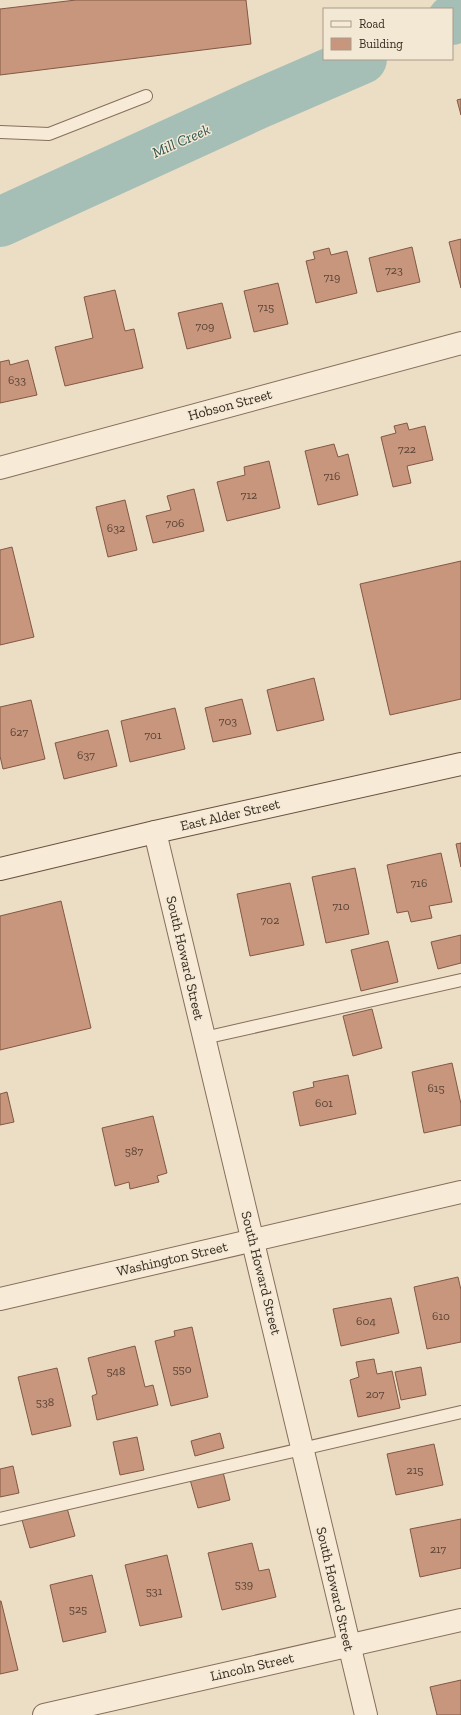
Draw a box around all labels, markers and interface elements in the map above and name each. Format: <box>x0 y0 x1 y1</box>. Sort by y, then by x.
legend <box>323 8 453 60</box>
text: Road <box>359 17 385 31</box>
text: Building <box>359 37 403 51</box>
water label: Mill Creek <box>149 120 213 162</box>
house number: 723 <box>385 263 403 277</box>
house number: 719 <box>324 270 340 284</box>
house number: 715 <box>258 300 274 314</box>
house number: 709 <box>196 319 214 333</box>
house number: 633 <box>8 373 26 387</box>
street label: Hobson Street <box>186 385 275 424</box>
house number: 722 <box>398 442 416 456</box>
house number: 716 <box>324 469 340 483</box>
house number: 712 <box>241 488 257 502</box>
house number: 706 <box>166 516 184 530</box>
house number: 632 <box>107 521 125 535</box>
house number: 703 <box>219 714 237 728</box>
house number: 627 <box>10 725 28 739</box>
house number: 701 <box>144 728 162 742</box>
house number: 637 <box>77 748 95 762</box>
street label: East Alder Street <box>178 795 282 835</box>
house number: 716 <box>411 876 427 890</box>
street label: South Howard Street <box>162 894 208 1023</box>
house number: 710 <box>332 899 350 913</box>
house number: 702 <box>261 913 279 927</box>
house number: 615 <box>427 1081 445 1095</box>
house number: 601 <box>315 1096 333 1110</box>
house number: 587 <box>125 1144 143 1158</box>
street label: South Howard Street <box>237 1209 285 1337</box>
street label: Washington Street <box>115 1238 230 1280</box>
house number: 610 <box>432 1309 450 1323</box>
house number: 604 <box>356 1314 376 1328</box>
house number: 550 <box>172 1362 192 1376</box>
house number: 548 <box>106 1364 126 1378</box>
house number: 207 <box>366 1387 385 1401</box>
house number: 538 <box>36 1395 54 1409</box>
house number: 215 <box>407 1463 423 1477</box>
street label: South Howard Street <box>312 1525 358 1654</box>
house number: 217 <box>430 1542 446 1556</box>
house number: 539 <box>235 1577 253 1591</box>
house number: 531 <box>146 1584 163 1598</box>
house number: 525 <box>69 1602 87 1616</box>
street label: Lincoln Street <box>209 1649 296 1685</box>

